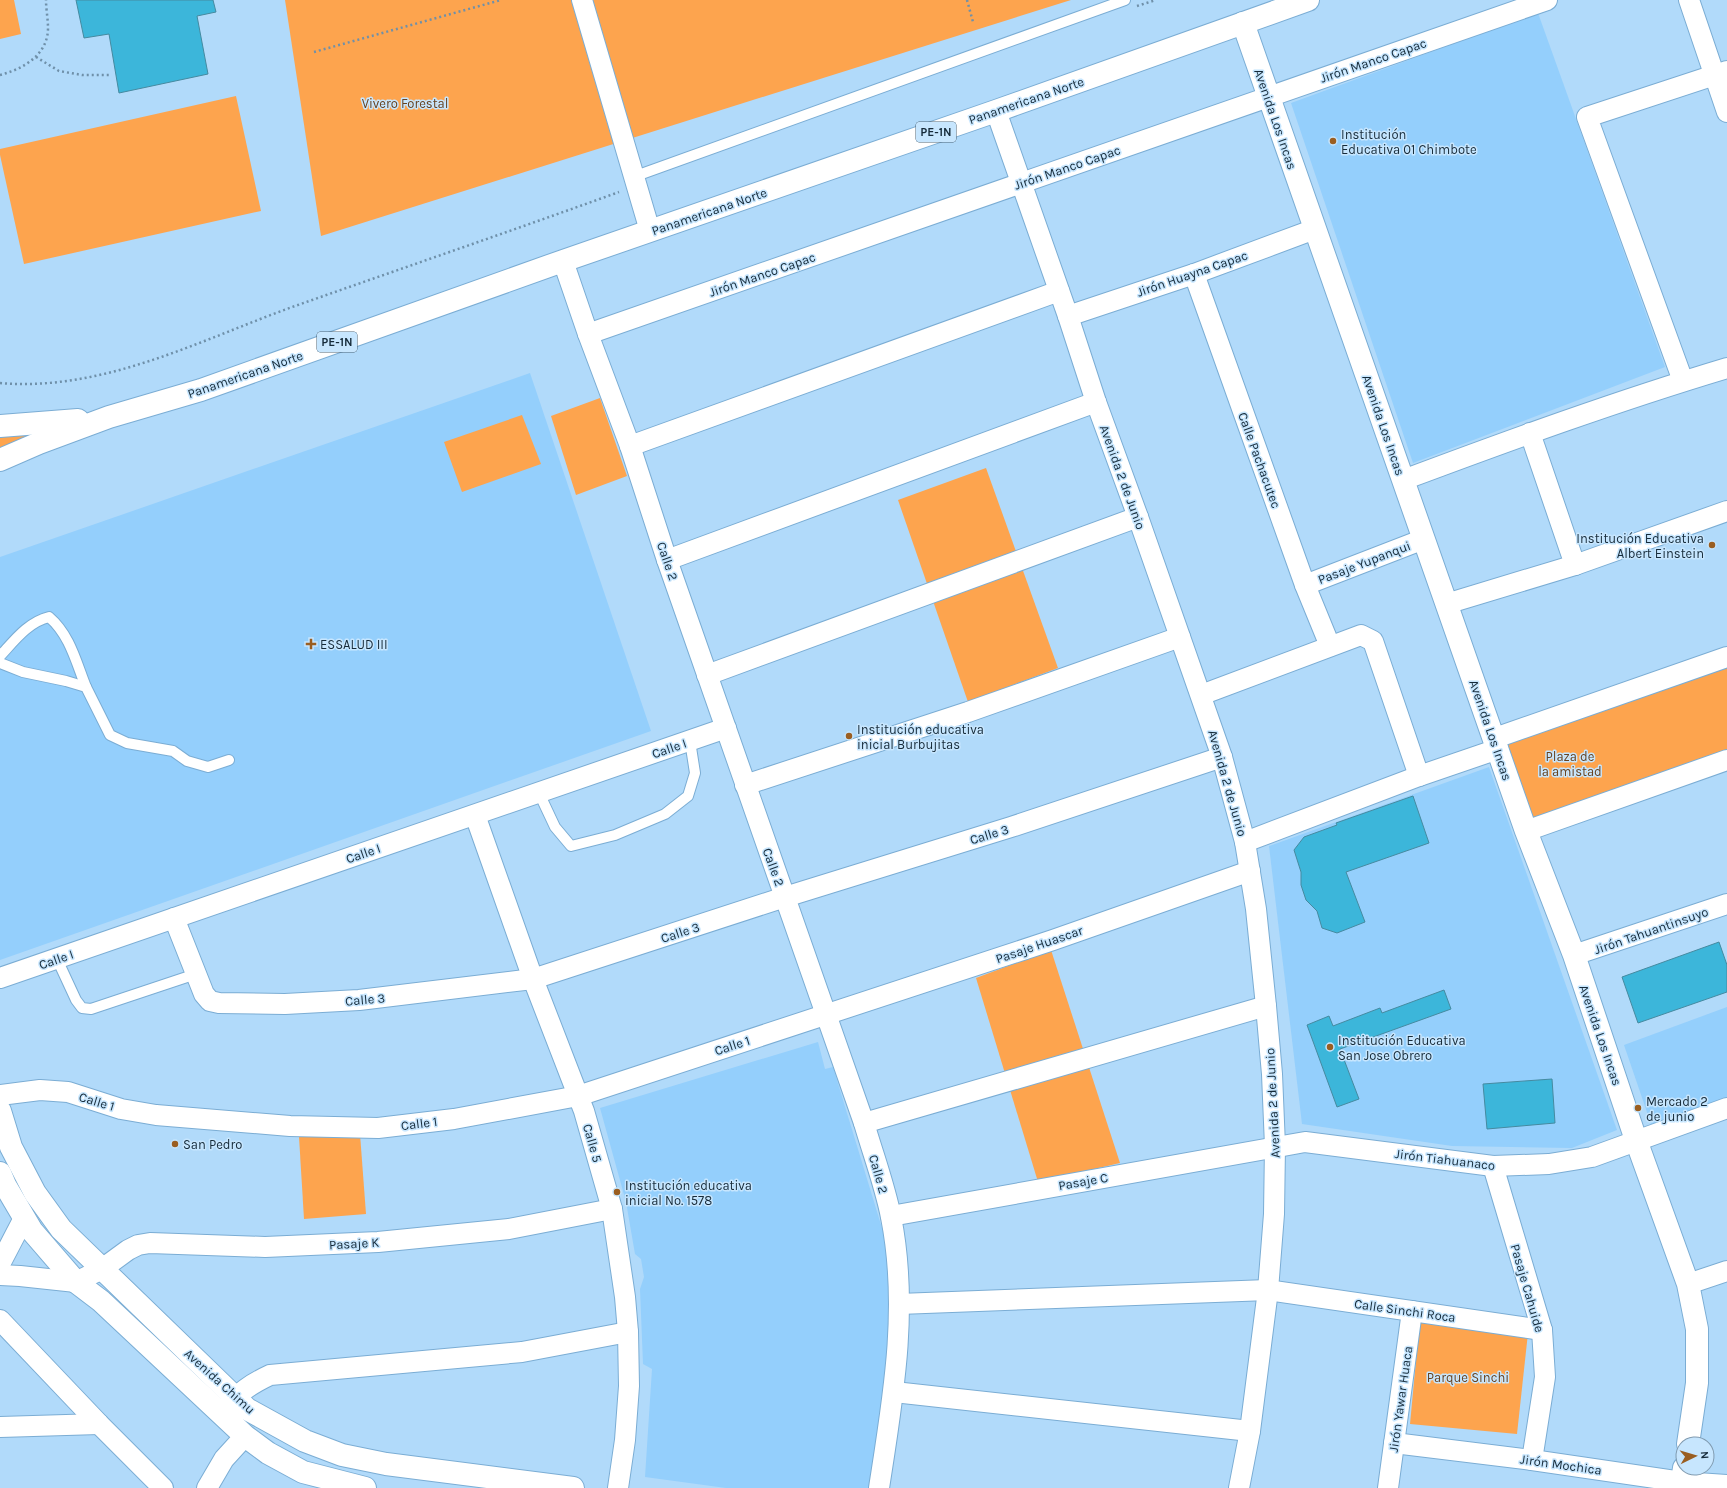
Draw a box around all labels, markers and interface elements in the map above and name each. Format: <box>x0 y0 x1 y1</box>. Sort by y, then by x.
street label: Jirón Manco Capac <box>1318 35 1428 86</box>
street label: Avenida Los Incas <box>1251 67 1300 172</box>
street label: Panamericana Norte <box>967 74 1086 127</box>
park label: Vivero Forestal <box>362 96 448 111</box>
road number: PE-1N <box>916 122 956 142</box>
place label: Institución Educativa 01 Chimbote <box>1341 127 1477 157</box>
marker: Institución Educativa 01 Chimbote <box>1328 136 1338 146</box>
street label: Jirón Manco Capac <box>1012 142 1122 193</box>
street label: Panamericana Norte <box>650 185 769 238</box>
street label: Jirón Huayna Capac <box>1135 247 1250 299</box>
street label: Jirón Manco Capac <box>707 249 817 300</box>
road number: PE-1N <box>317 332 357 352</box>
street label: Panamericana Norte <box>186 348 305 401</box>
street label: Avenida Los Incas <box>1359 373 1408 478</box>
street label: Calle Pachacutec <box>1235 410 1284 510</box>
street label: Avenida 2 de Junio <box>1097 423 1148 531</box>
place label: Institución Educativa Albert Einstein <box>1576 531 1704 561</box>
street label: Pasaje Yupanqui <box>1316 538 1413 588</box>
street label: Calle 2 <box>654 540 681 582</box>
marker: Institución Educativa Albert Einstein <box>1707 540 1717 550</box>
place label: ESSALUD III <box>320 637 388 652</box>
marker: ESSALUD III <box>305 638 317 650</box>
street label: Avenida Los Incas <box>1466 678 1515 783</box>
place label: Institución educativa inicial Burbujitas <box>857 722 984 752</box>
street label: Avenida 2 de Junio <box>1205 728 1250 838</box>
marker: Institución educativa inicial Burbujitas <box>844 731 854 741</box>
street label: Calle I <box>650 736 689 761</box>
park label: Plaza de la amistad <box>1538 749 1602 779</box>
street label: Calle 3 <box>968 821 1010 847</box>
street label: Calle I <box>344 841 383 866</box>
street label: Calle 2 <box>760 846 787 888</box>
street label: Jirón Tahuantinsuyo <box>1592 904 1710 957</box>
street label: Calle 3 <box>659 919 701 946</box>
street label: Pasaje Huascar <box>994 922 1085 966</box>
street label: Calle I <box>37 947 76 972</box>
street label: Avenida Los Incas <box>1576 983 1625 1088</box>
street label: Calle 3 <box>345 990 386 1009</box>
street label: Calle 1 <box>712 1033 752 1058</box>
place label: Institución Educativa San Jose Obrero <box>1338 1033 1466 1063</box>
marker: Institución Educativa San Jose Obrero <box>1325 1042 1335 1052</box>
street label: Avenida 2 de Junio <box>1262 1048 1283 1158</box>
street label: Calle 1 <box>77 1089 116 1114</box>
place label: Mercado 2 de junio <box>1646 1094 1708 1124</box>
marker: Mercado 2 de junio <box>1633 1103 1643 1113</box>
street label: Calle 1 <box>400 1114 438 1133</box>
street label: Calle 5 <box>580 1122 605 1164</box>
place label: San Pedro <box>183 1137 242 1152</box>
marker: San Pedro <box>170 1139 180 1149</box>
street label: Jirón Tiahuanaco <box>1394 1146 1496 1173</box>
street label: Calle 2 <box>866 1153 891 1195</box>
street label: Pasaje C <box>1057 1170 1109 1193</box>
place label: Institución educativa inicial No. 1578 <box>625 1178 752 1208</box>
marker: Institución educativa inicial No. 1578 <box>612 1187 622 1197</box>
street label: Pasaje K <box>329 1235 380 1252</box>
street label: Pasaje Cahuide <box>1508 1242 1547 1334</box>
street label: Calle Sinchi Roca <box>1353 1296 1457 1325</box>
street label: Jirón Yawar Huaca <box>1386 1345 1415 1453</box>
street label: Avenida Chimu <box>181 1346 258 1417</box>
park label: Parque Sinchi <box>1427 1370 1509 1386</box>
north arrow <box>1675 1436 1715 1476</box>
street label: Jirón Mochica <box>1519 1451 1603 1478</box>
text: N <box>1698 1451 1711 1460</box>

